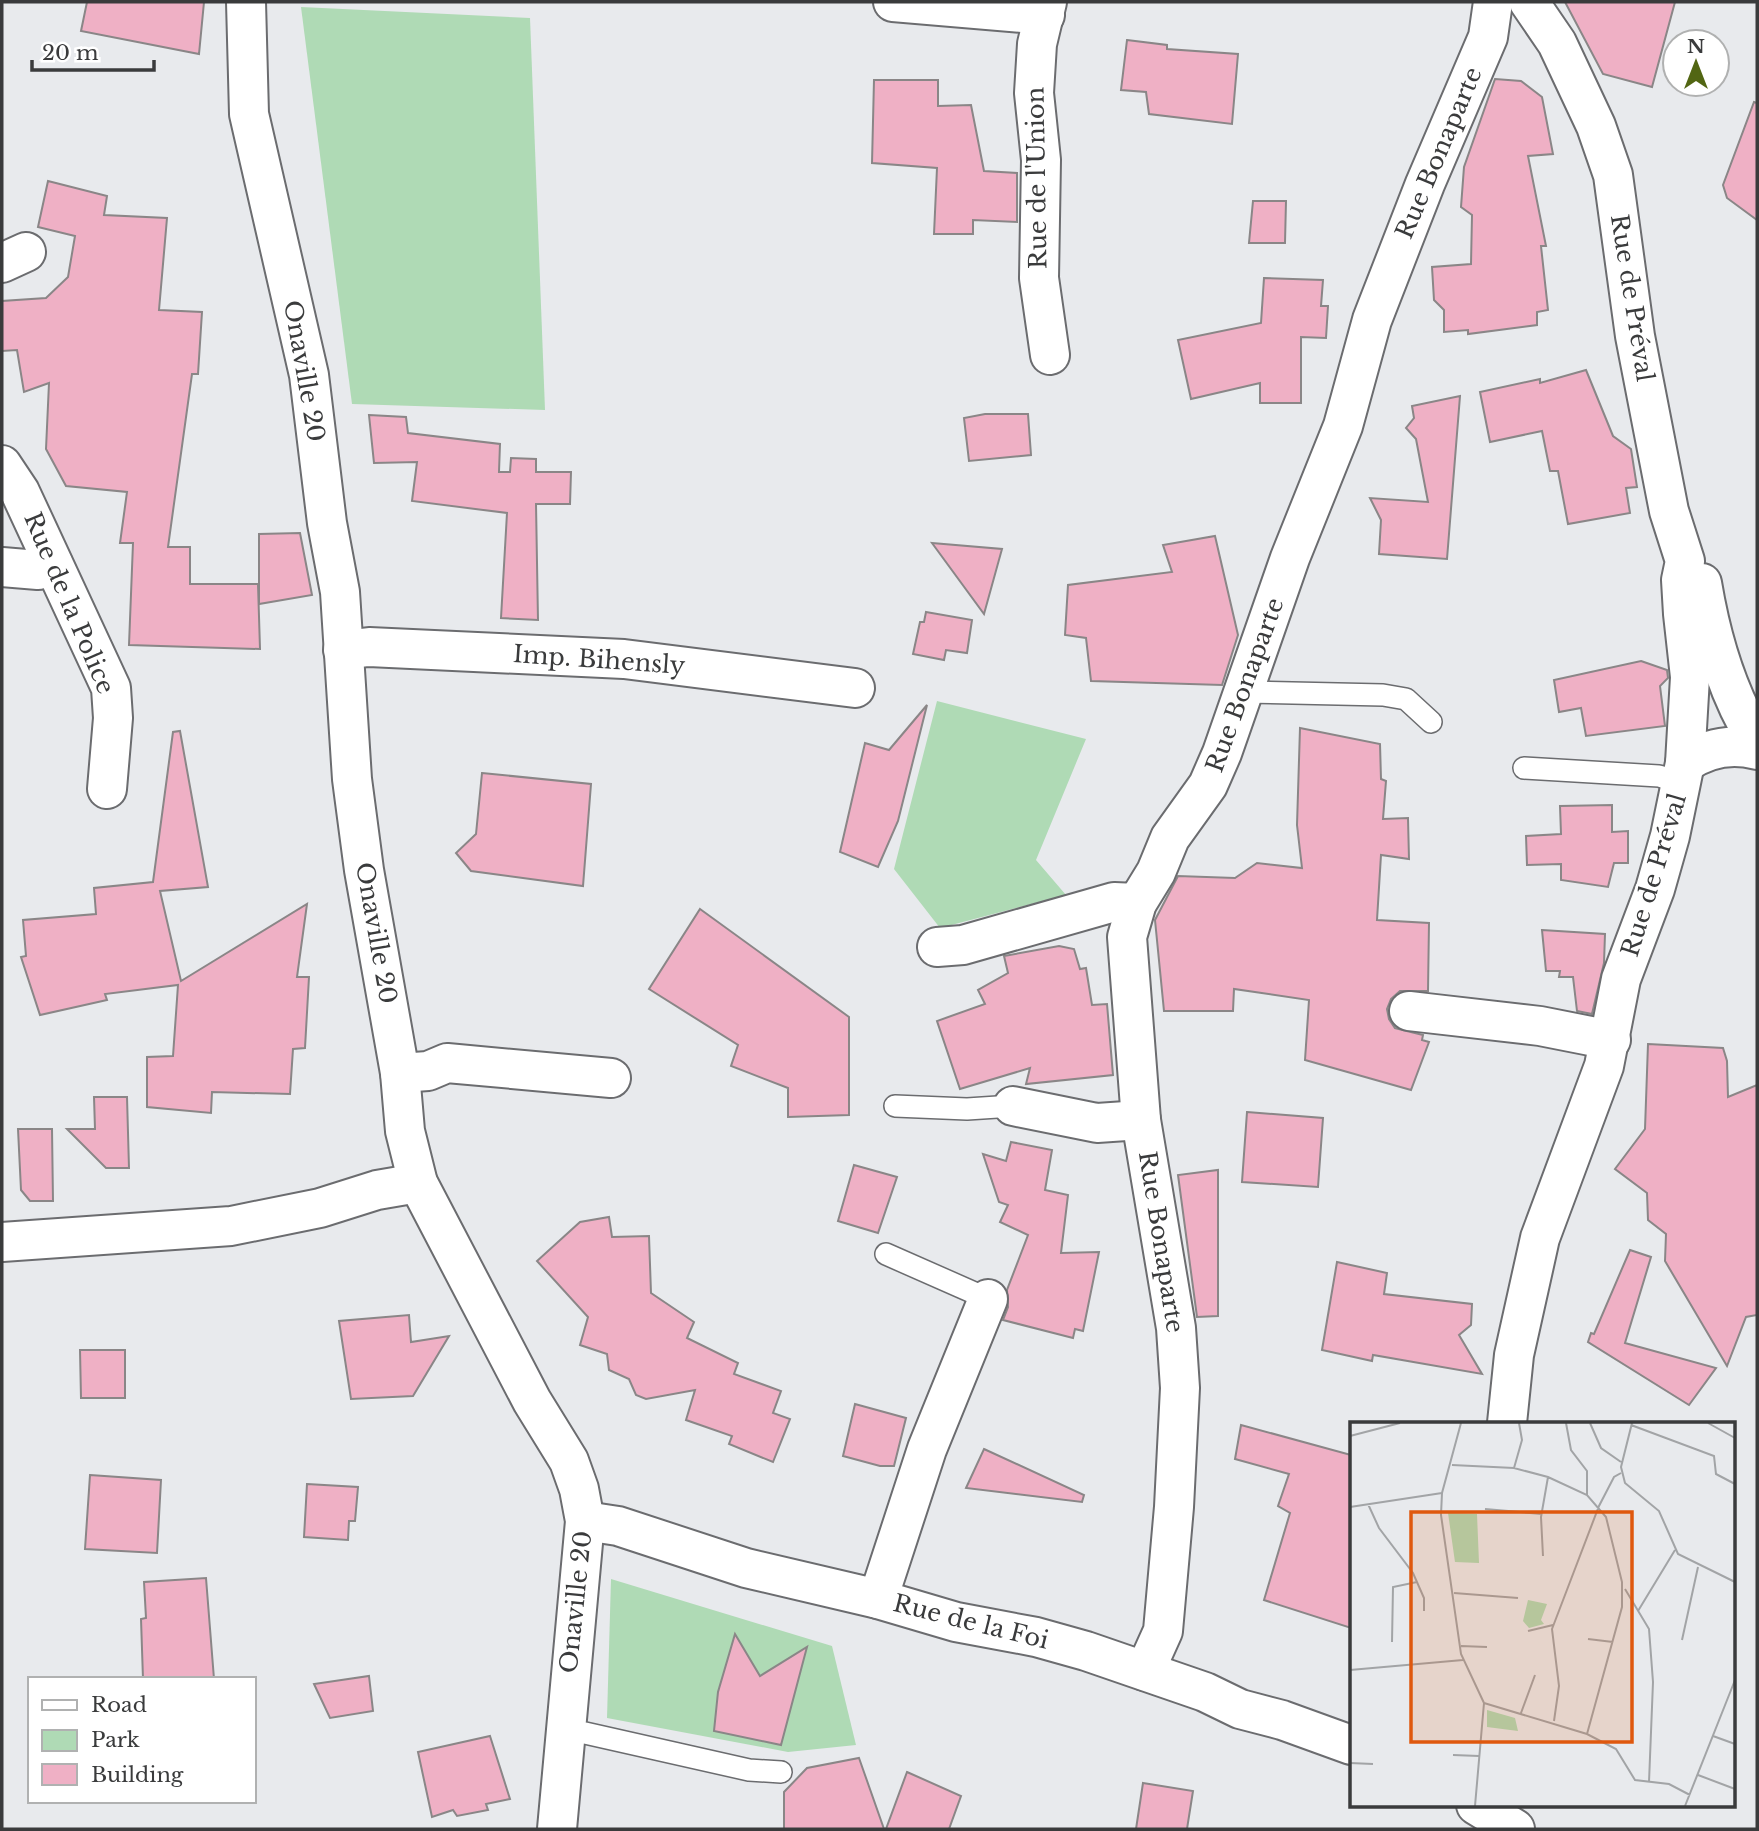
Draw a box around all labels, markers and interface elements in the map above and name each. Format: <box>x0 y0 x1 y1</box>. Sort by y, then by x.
scale bar <box>32 28 154 72</box>
north arrow <box>1661 28 1731 98</box>
text: N <box>1687 35 1705 58</box>
text: 20 m <box>42 40 99 66</box>
street label: Rue Bonaparte <box>1389 63 1488 243</box>
street label: Rue de l'Union <box>1020 87 1053 269</box>
street label: Rue de Préval <box>1605 212 1660 384</box>
street label: Onaville 20 <box>278 298 331 444</box>
street label: Rue de la Police <box>18 508 121 698</box>
street label: Rue Bonaparte <box>1200 594 1290 776</box>
street label: Imp. Bihensly <box>512 639 687 680</box>
street label: Rue de Préval <box>1615 790 1692 960</box>
street label: Onaville 20 <box>350 860 403 1006</box>
street label: Rue Bonaparte <box>1133 1149 1190 1335</box>
inset map <box>1350 1422 1734 1806</box>
street label: Onaville 20 <box>554 1529 597 1675</box>
street label: Rue de la Foi <box>890 1588 1052 1655</box>
legend <box>28 1677 256 1803</box>
text: Road <box>91 1692 147 1718</box>
text: Park <box>91 1727 140 1753</box>
text: Building <box>91 1762 184 1788</box>

